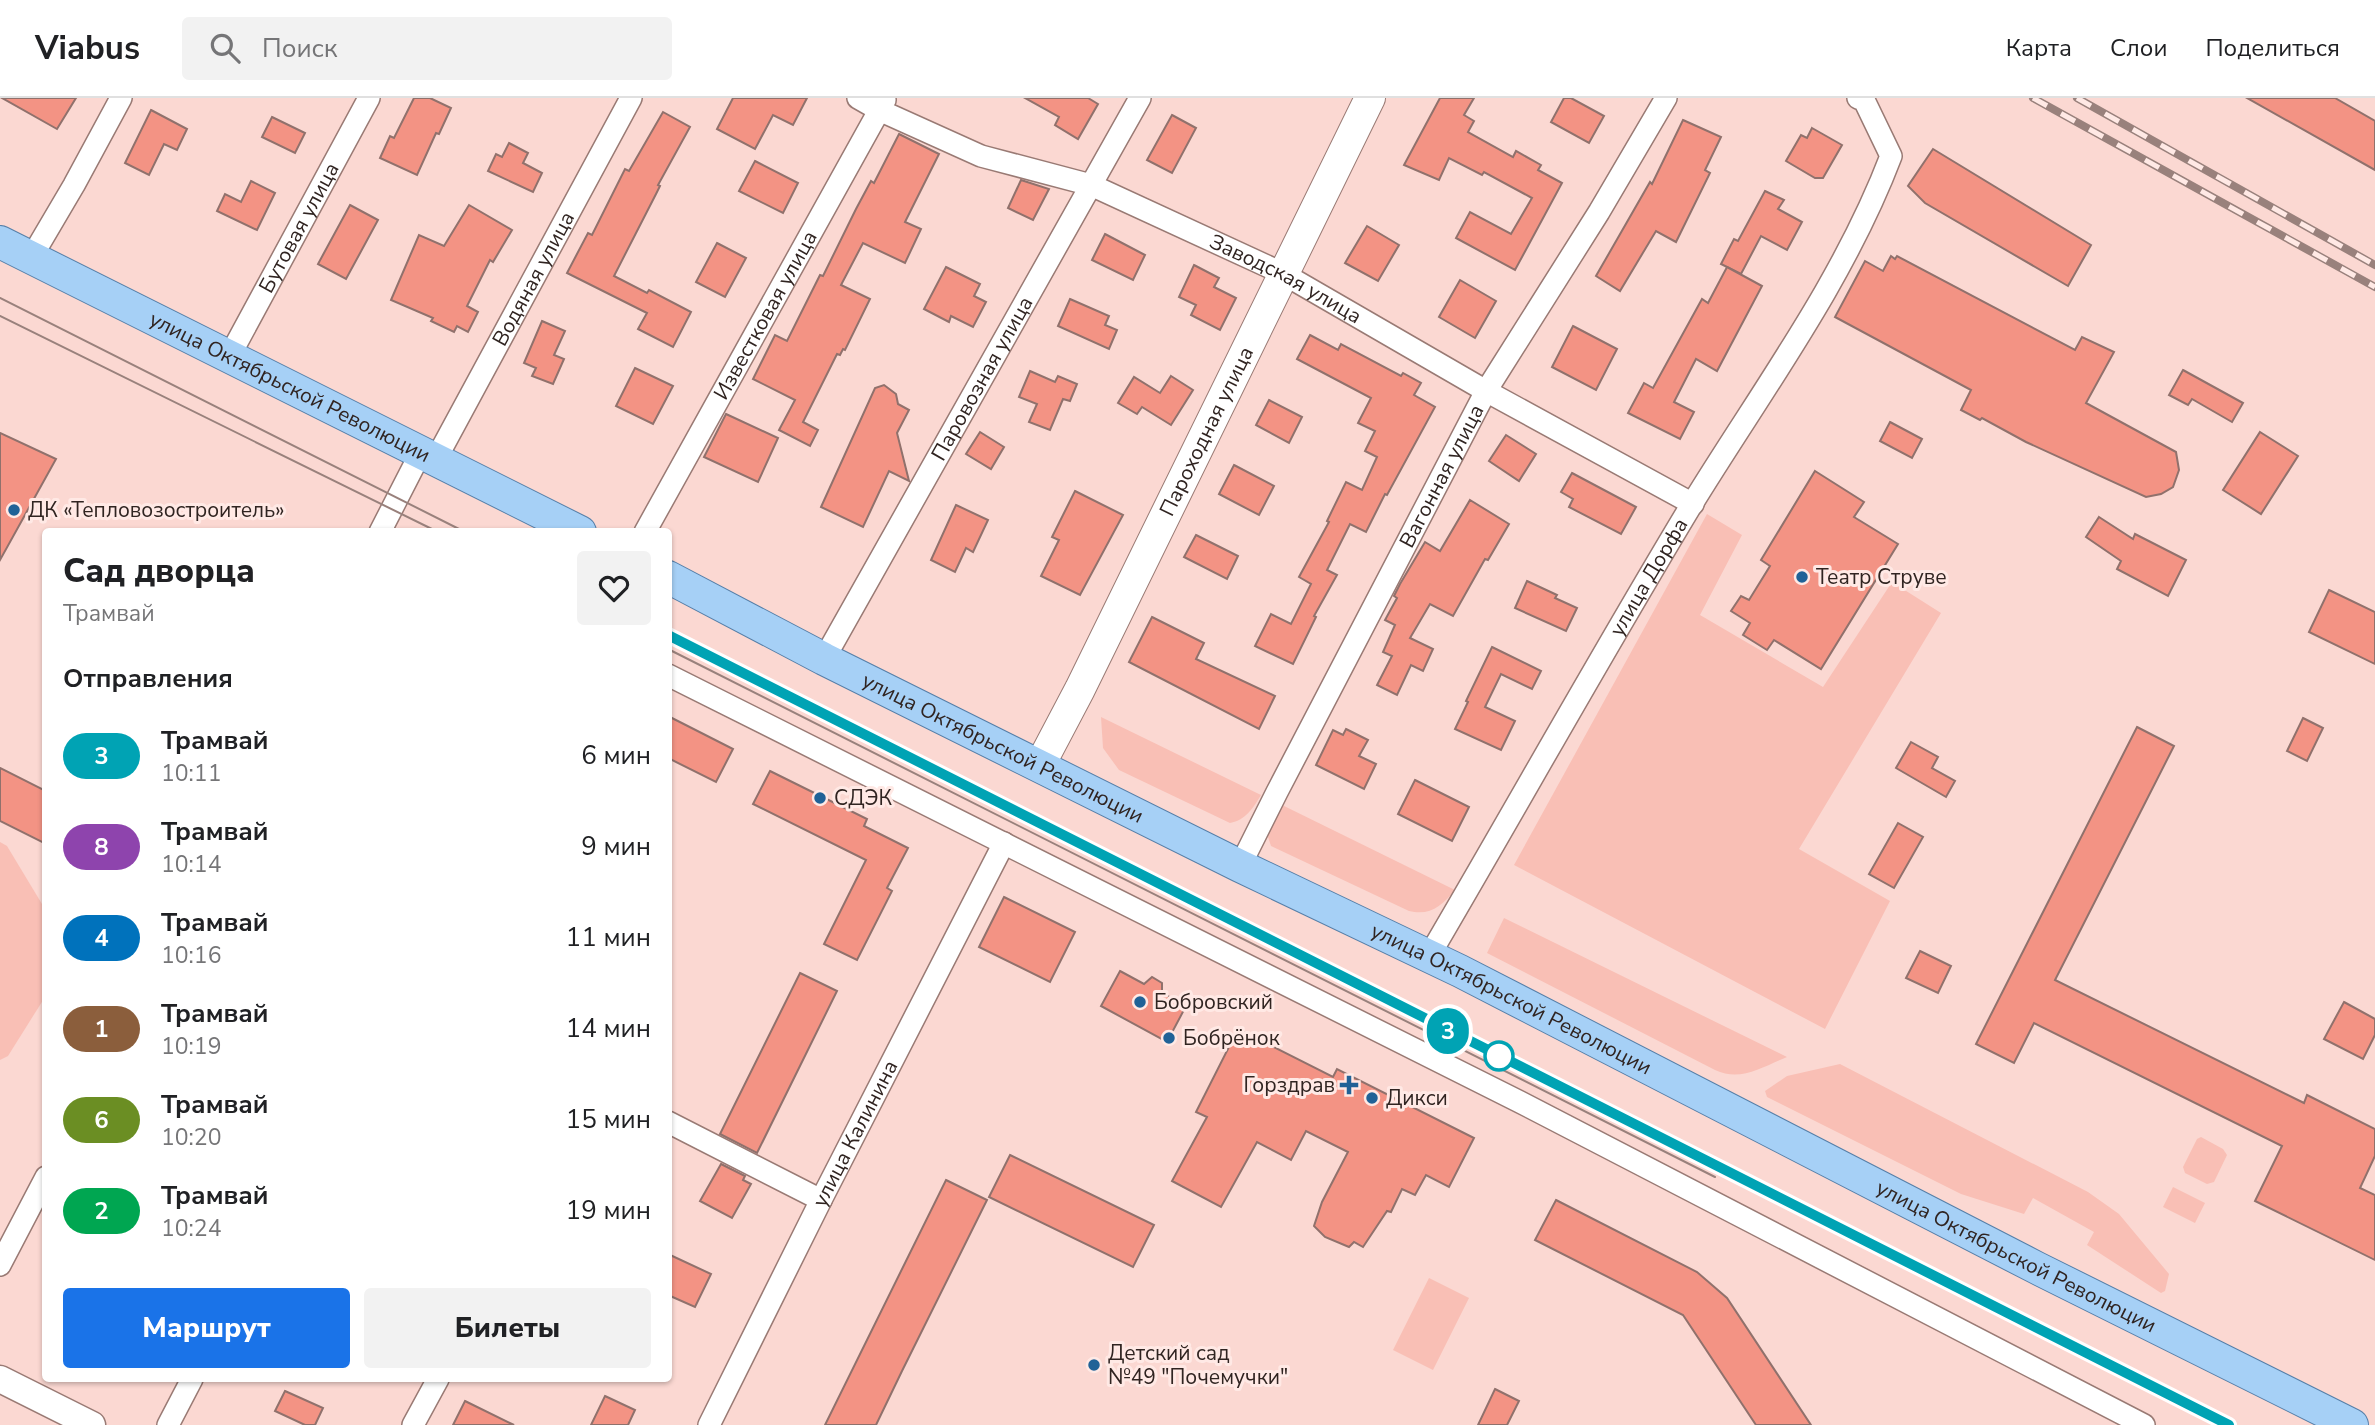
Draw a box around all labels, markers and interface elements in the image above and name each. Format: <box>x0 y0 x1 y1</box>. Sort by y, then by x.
search box <box>182 17 672 80</box>
text: Viabus <box>35 26 140 71</box>
icon: search <box>206 29 244 67</box>
text: Поиск <box>262 31 338 66</box>
text: Карта <box>2006 32 2072 64</box>
text: Слои <box>2110 32 2167 64</box>
text: Поделиться <box>2205 32 2340 64</box>
street label: Бутовая улица <box>252 158 346 298</box>
street label: Водяная улица <box>486 206 581 351</box>
street label: Известковая улица <box>707 226 824 405</box>
street label: Заводская улица <box>1205 228 1367 330</box>
street label: Паровозная улица <box>925 291 1039 466</box>
street label: улица Октябрьской Революции <box>145 305 435 469</box>
street label: Пароходная улица <box>1153 342 1260 521</box>
street label: Вагонная улица <box>1393 400 1491 553</box>
place label: ДК «Тепловозостроитель» <box>28 496 285 524</box>
marker: ДК «Тепловозостроитель» <box>6 502 22 518</box>
street label: улица Дорфа <box>1603 513 1694 641</box>
text: Сад дворца <box>63 549 255 594</box>
button: heart <box>577 551 651 625</box>
place label: Театр Струве <box>1816 563 1947 591</box>
marker: Театр Струве <box>1794 569 1810 585</box>
text: Трамвай <box>63 598 155 629</box>
text: Отправления <box>63 661 233 696</box>
street label: улица Октябрьской Революции <box>857 666 1148 830</box>
text: Трамвай <box>161 723 269 758</box>
text: 6 мин <box>581 738 651 773</box>
text: 3 <box>94 740 109 772</box>
text: 10:11 <box>161 758 221 789</box>
place label: СДЭК <box>834 784 893 812</box>
marker: СДЭК <box>812 790 828 806</box>
text: Трамвай <box>161 814 269 849</box>
text: 9 мин <box>581 829 651 864</box>
text: 8 <box>94 831 109 863</box>
text: 10:14 <box>161 849 221 880</box>
text: Трамвай <box>161 905 269 940</box>
street label: улица Октябрьской Революции <box>1366 917 1656 1081</box>
text: 11 мин <box>566 920 651 955</box>
text: 4 <box>94 922 109 954</box>
text: 10:16 <box>161 940 221 971</box>
place label: Бобровский <box>1154 988 1273 1016</box>
marker: Бобровский <box>1132 994 1148 1010</box>
text: Трамвай <box>161 996 269 1031</box>
line badge: 3 <box>1425 1008 1471 1054</box>
text: 14 мин <box>566 1011 651 1046</box>
text: 1 <box>94 1013 109 1045</box>
text: 3 <box>1441 1015 1455 1047</box>
place label: Бобрёнок <box>1183 1024 1281 1052</box>
marker: Бобрёнок <box>1161 1030 1177 1046</box>
text: 10:19 <box>161 1031 221 1062</box>
unlabelled marker <box>1484 1041 1514 1071</box>
street label: улица Калинина <box>806 1055 904 1212</box>
place label: Горздрав <box>1243 1071 1335 1099</box>
marker: Горздрав <box>1341 1077 1357 1093</box>
place label: Дикси <box>1386 1084 1448 1112</box>
text: Трамвай <box>161 1087 269 1122</box>
marker: Дикси <box>1364 1090 1380 1106</box>
text: 15 мин <box>566 1102 651 1137</box>
text: 6 <box>94 1104 109 1136</box>
text: 10:20 <box>161 1122 221 1153</box>
street label: улица Октябрьской Революции <box>1871 1174 2161 1339</box>
text: Трамвай <box>161 1178 269 1213</box>
text: 19 мин <box>566 1193 651 1228</box>
text: 2 <box>94 1195 109 1227</box>
text: 10:24 <box>161 1213 221 1244</box>
button: Маршрут <box>63 1288 350 1368</box>
button: Билеты <box>364 1288 651 1368</box>
place label: Детский сад №49 "Почемучки" <box>1108 1339 1288 1391</box>
marker: Детский сад №49 "Почемучки" <box>1086 1357 1102 1373</box>

